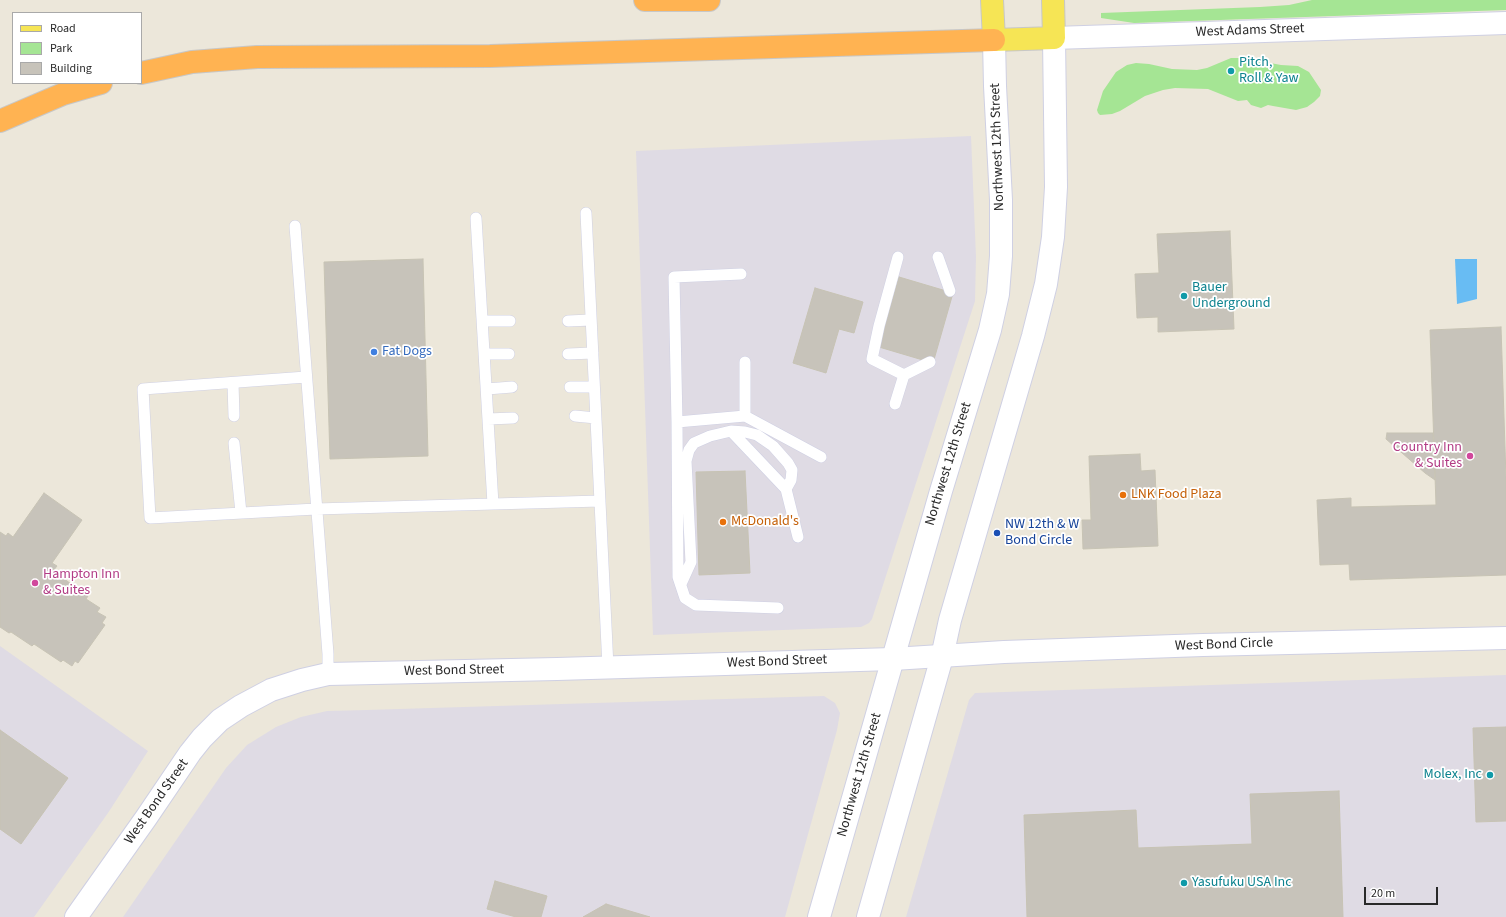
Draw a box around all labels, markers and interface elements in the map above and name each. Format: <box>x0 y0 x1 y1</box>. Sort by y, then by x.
legend <box>12 12 142 84</box>
text: Road <box>50 20 76 37</box>
street label: West Adams Street <box>1195 21 1305 41</box>
text: Park <box>50 40 72 57</box>
place label: Pitch, Roll & Yaw <box>1239 55 1299 88</box>
text: Building <box>50 60 92 77</box>
marker: Pitch, Roll & Yaw <box>1226 66 1236 76</box>
street label: Northwest 12th Street <box>987 83 1009 211</box>
place label: Bauer Underground <box>1192 280 1271 312</box>
marker: Bauer Underground <box>1179 291 1189 301</box>
place label: Fat Dogs <box>382 344 432 360</box>
marker: Fat Dogs <box>369 347 379 357</box>
street label: Northwest 12th Street <box>922 400 976 528</box>
place label: Country Inn & Suites <box>1393 440 1462 472</box>
marker: Country Inn & Suites <box>1465 451 1475 461</box>
place label: LNK Food Plaza <box>1131 487 1221 503</box>
marker: LNK Food Plaza <box>1118 490 1128 500</box>
place label: McDonald's <box>731 514 799 530</box>
marker: McDonald's <box>718 517 728 527</box>
place label: NW 12th & W Bond Circle <box>1005 517 1079 550</box>
marker: NW 12th & W Bond Circle <box>992 528 1002 538</box>
place label: Hampton Inn & Suites <box>43 567 120 600</box>
marker: Hampton Inn & Suites <box>30 578 40 588</box>
street label: West Bond Circle <box>1175 635 1273 655</box>
street label: West Bond Street <box>727 652 827 672</box>
street label: West Bond Street <box>404 662 504 680</box>
street label: Northwest 12th Street <box>834 711 886 839</box>
street label: West Bond Street <box>121 756 193 848</box>
place label: Molex, Inc <box>1423 767 1482 783</box>
marker: Molex, Inc <box>1485 770 1495 780</box>
place label: Yasufuku USA Inc <box>1192 875 1292 891</box>
marker: Yasufuku USA Inc <box>1179 878 1189 888</box>
scale bar <box>1366 879 1440 905</box>
text: 20 m <box>1371 885 1395 902</box>

